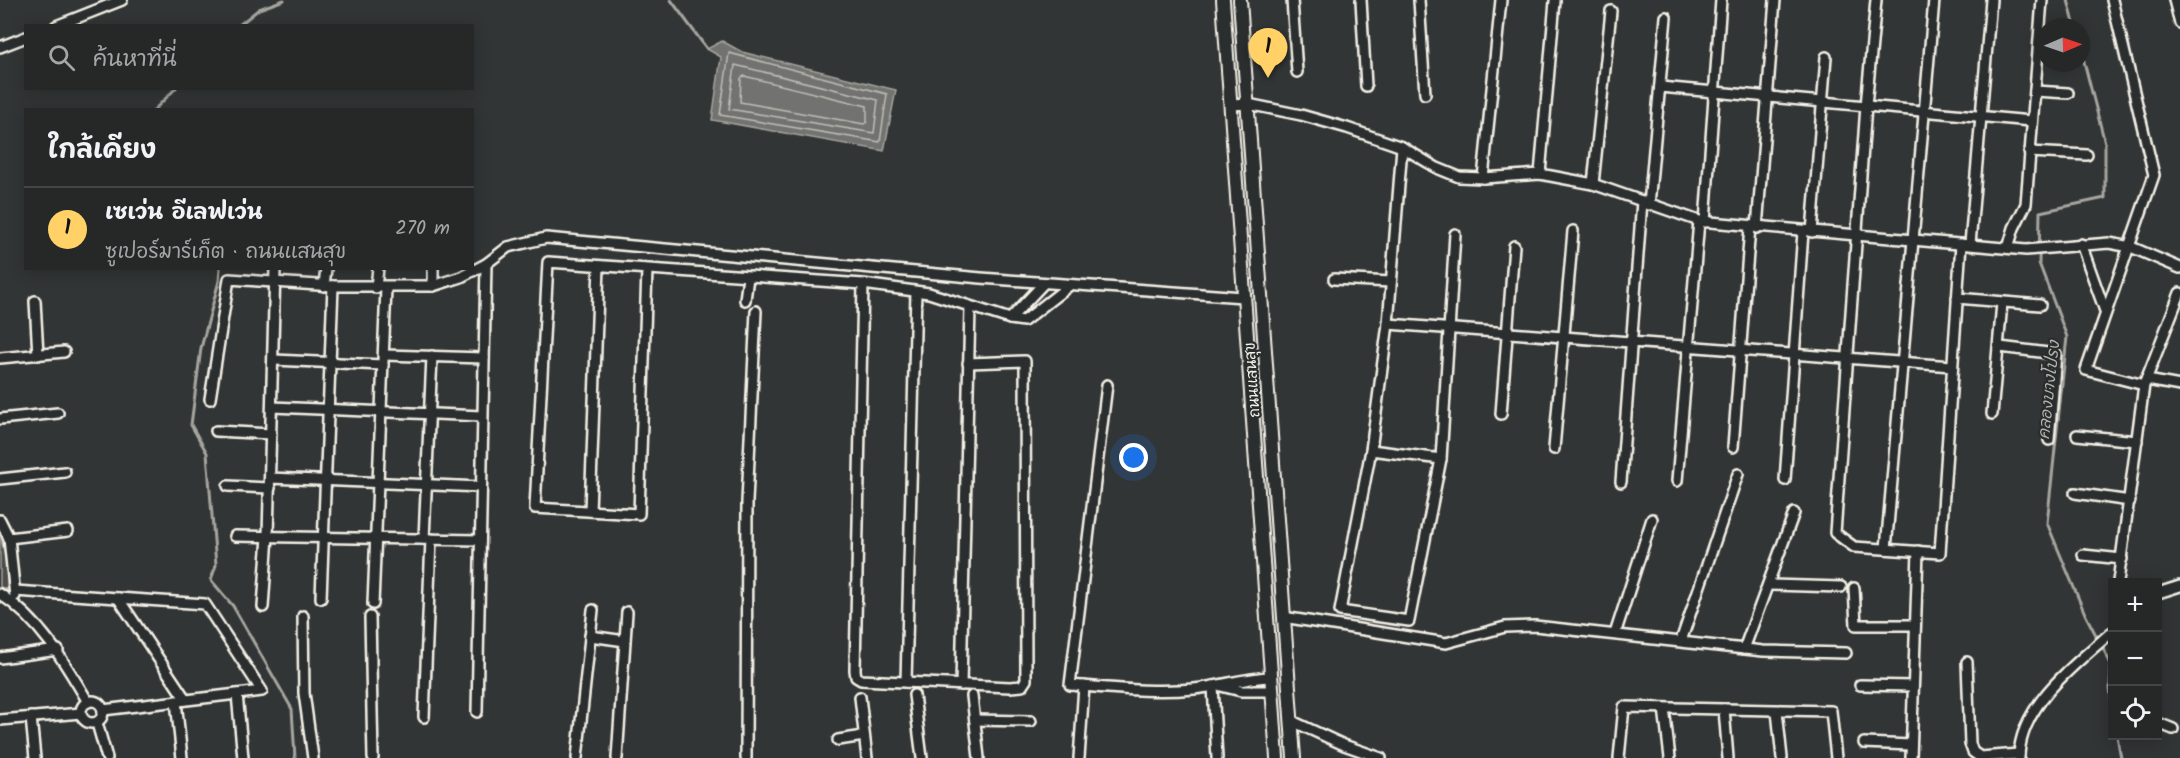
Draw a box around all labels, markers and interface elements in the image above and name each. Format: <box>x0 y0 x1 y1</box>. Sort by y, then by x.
north arrow <box>2036 18 2090 72</box>
search box <box>24 24 474 90</box>
pin: 1 <box>1248 28 1288 78</box>
icon: search <box>45 41 78 74</box>
text: ค้นหาที่นี่ <box>93 43 177 78</box>
text: ใกล้เคียง <box>48 130 156 172</box>
text: เซเว่น อีเลฟเว่น <box>105 196 263 231</box>
text: 1 <box>64 213 71 245</box>
text: 270 m <box>395 213 450 245</box>
text: ซูเปอร์มาร์เก็ต · ถนนแสนสุข <box>105 237 346 269</box>
water label: คลองบางโปรง <box>2032 338 2067 441</box>
street label: ถนนแสนสุข <box>1238 342 1268 418</box>
your location <box>1119 443 1148 472</box>
map controls <box>2108 578 2162 740</box>
button: + <box>2108 578 2162 632</box>
button: − <box>2108 632 2162 686</box>
button: locate <box>2108 686 2162 740</box>

